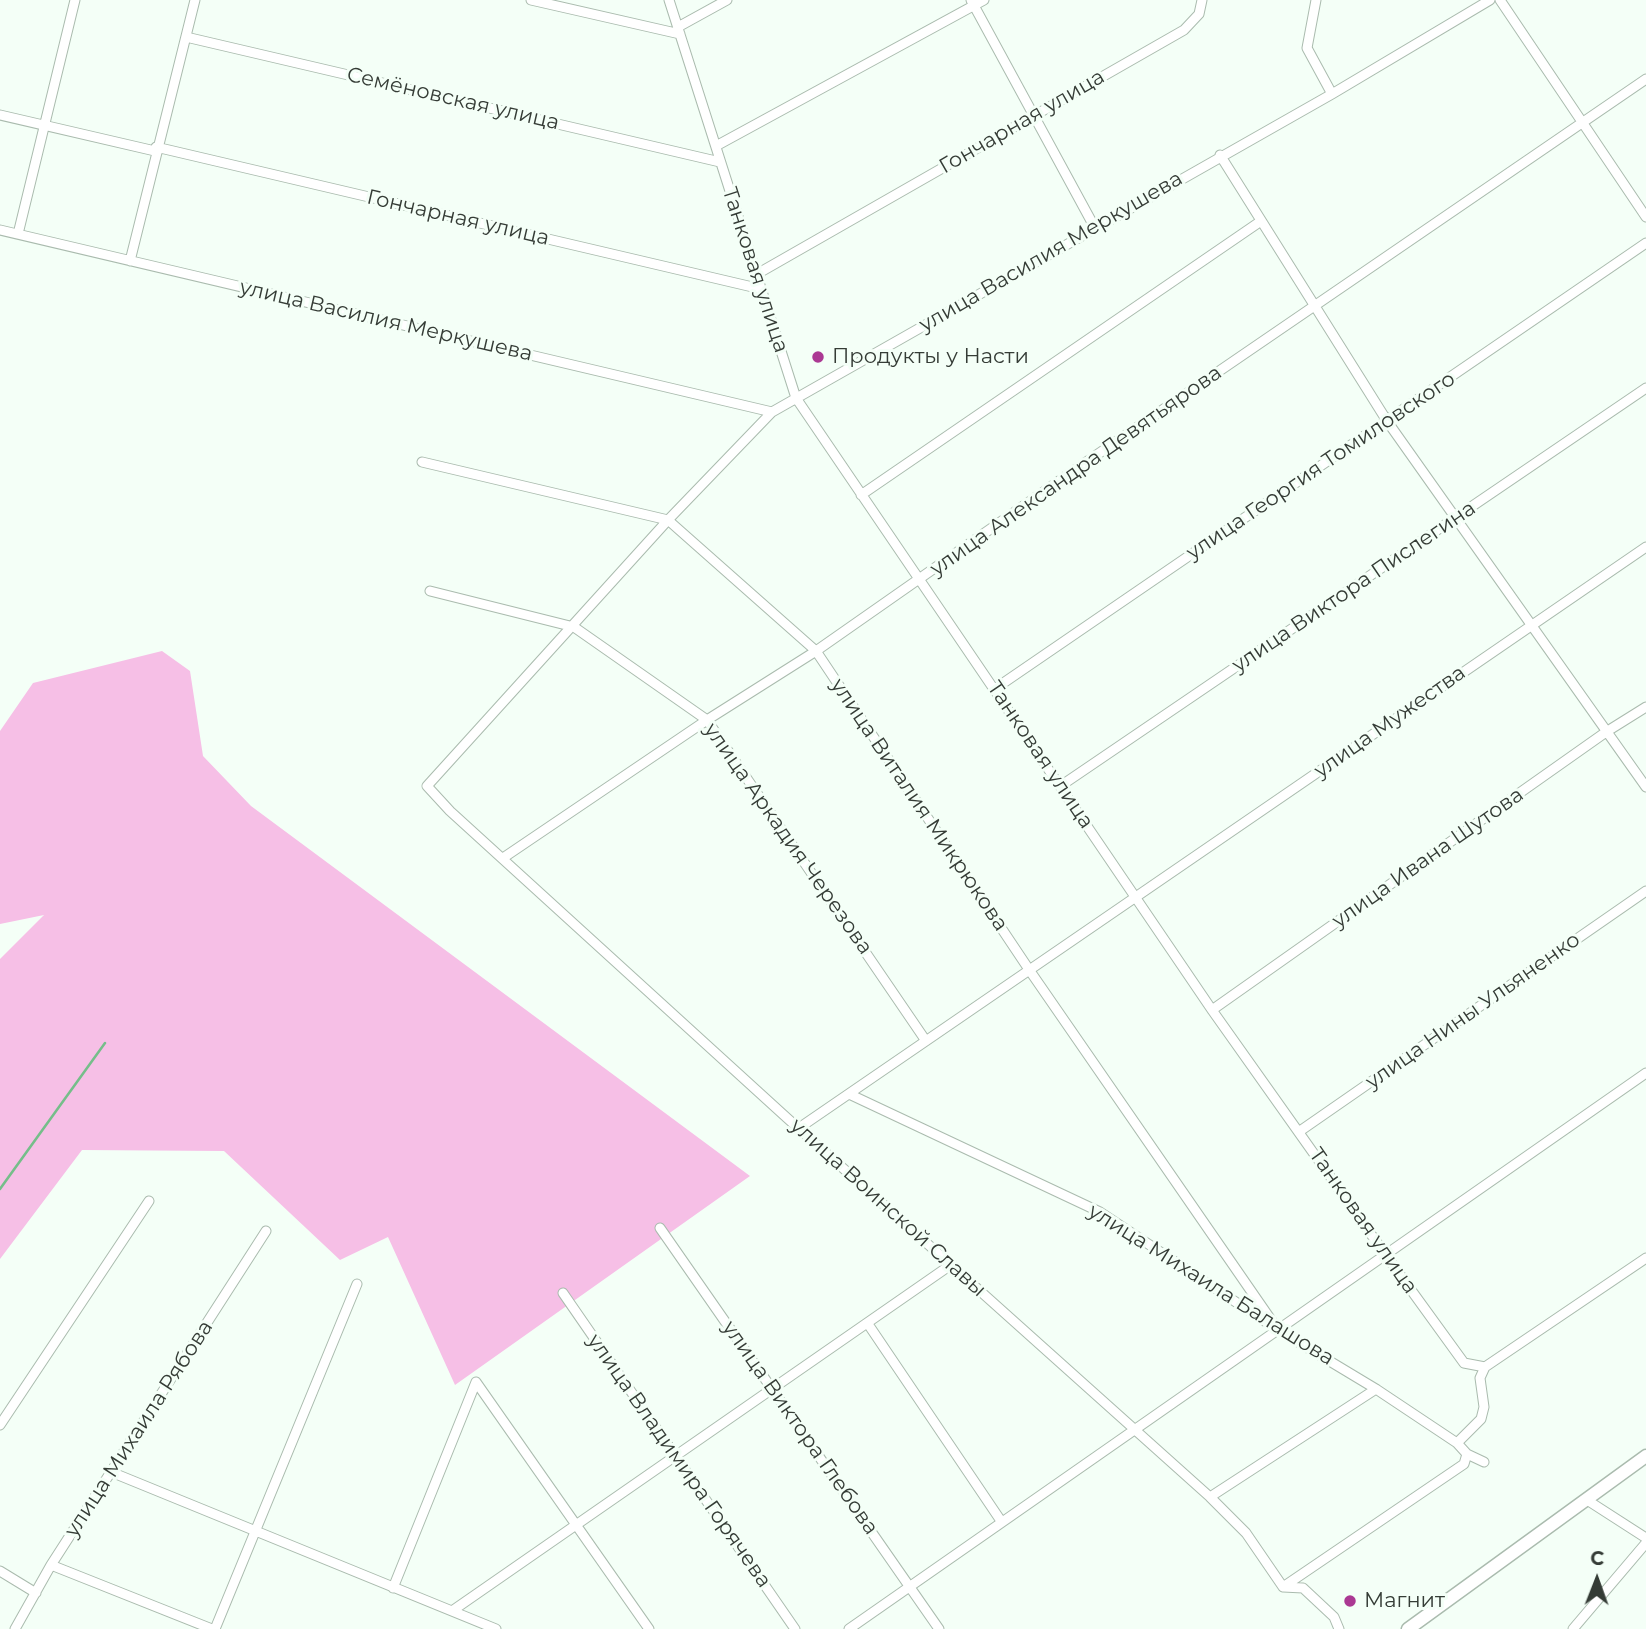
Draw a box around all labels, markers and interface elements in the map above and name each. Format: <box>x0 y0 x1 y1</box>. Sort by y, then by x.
street label: Семёновская улица <box>344 62 562 136</box>
street label: Гончарная улица <box>935 64 1109 180</box>
street label: улица Василия Меркушева <box>915 166 1187 338</box>
street label: Танковая улица <box>716 184 794 356</box>
street label: Гончарная улица <box>364 185 552 251</box>
street label: улица Василия Меркушева <box>237 275 535 367</box>
place label: Продукты у Насти <box>832 344 1029 370</box>
marker: Продукты у Насти <box>810 349 826 365</box>
street label: улица Александра Девятьярова <box>925 360 1227 582</box>
street label: улица Георгия Томиловского <box>1182 366 1460 566</box>
street label: улица Виктора Пислегина <box>1227 496 1481 678</box>
street label: улица Мужества <box>1309 660 1471 784</box>
street label: улица Виталия Микрюкова <box>825 674 1013 936</box>
street label: Танковая улица <box>981 677 1099 833</box>
street label: улица Аркадия Черезова <box>698 718 878 960</box>
street label: улица Ивана Шутова <box>1327 782 1529 934</box>
street label: улица Нины Ульяненко <box>1361 927 1585 1095</box>
street label: улица Воинской Славы <box>785 1113 991 1303</box>
street label: Танковая улица <box>1303 1143 1423 1299</box>
street label: улица Михаила Балашова <box>1083 1199 1339 1371</box>
street label: улица Михаила Рябова <box>59 1316 219 1542</box>
street label: улица Виктора Глебова <box>716 1316 884 1540</box>
street label: улица Владимира Горячева <box>582 1329 776 1593</box>
north arrow <box>1562 1545 1632 1615</box>
text: С <box>1590 1547 1604 1570</box>
place label: Магнит <box>1364 1588 1445 1614</box>
marker: Магнит <box>1342 1593 1358 1609</box>

